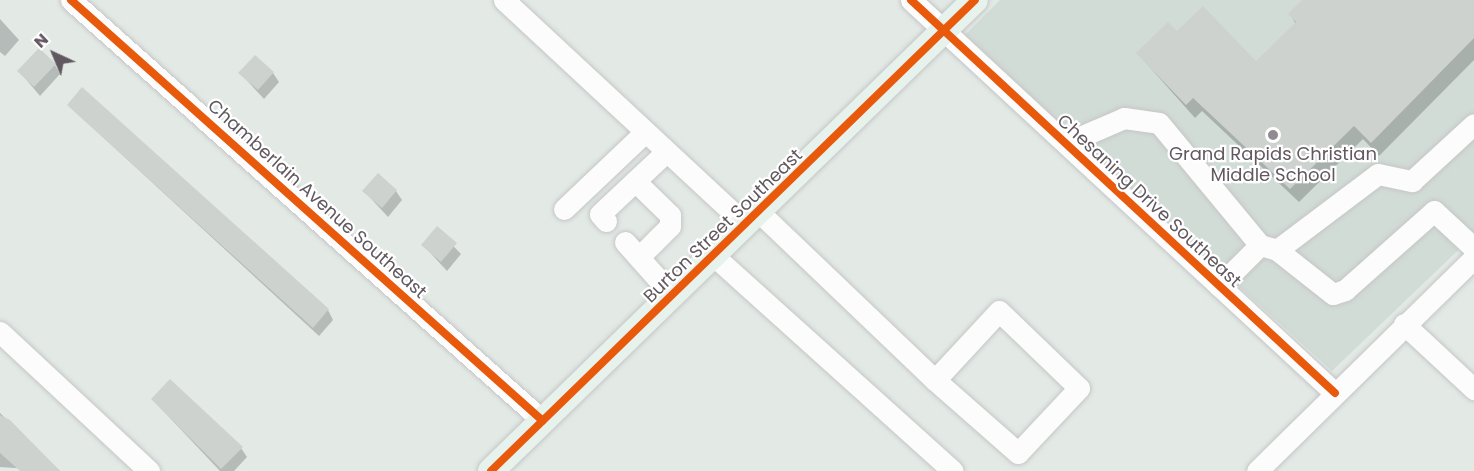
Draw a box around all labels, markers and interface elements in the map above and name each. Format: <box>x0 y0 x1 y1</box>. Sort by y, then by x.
north arrow <box>24 24 84 84</box>
text: N <box>29 28 53 53</box>
street label: Chamberlain Avenue Southeast <box>203 95 431 303</box>
street label: Chesaning Drive Southeast <box>1053 110 1245 292</box>
marker: Grand Rapids Christian Middle School <box>1266 128 1280 142</box>
place label: Grand Rapids Christian Middle School <box>1169 144 1377 186</box>
street label: Burton Street Southeast <box>639 145 807 307</box>

